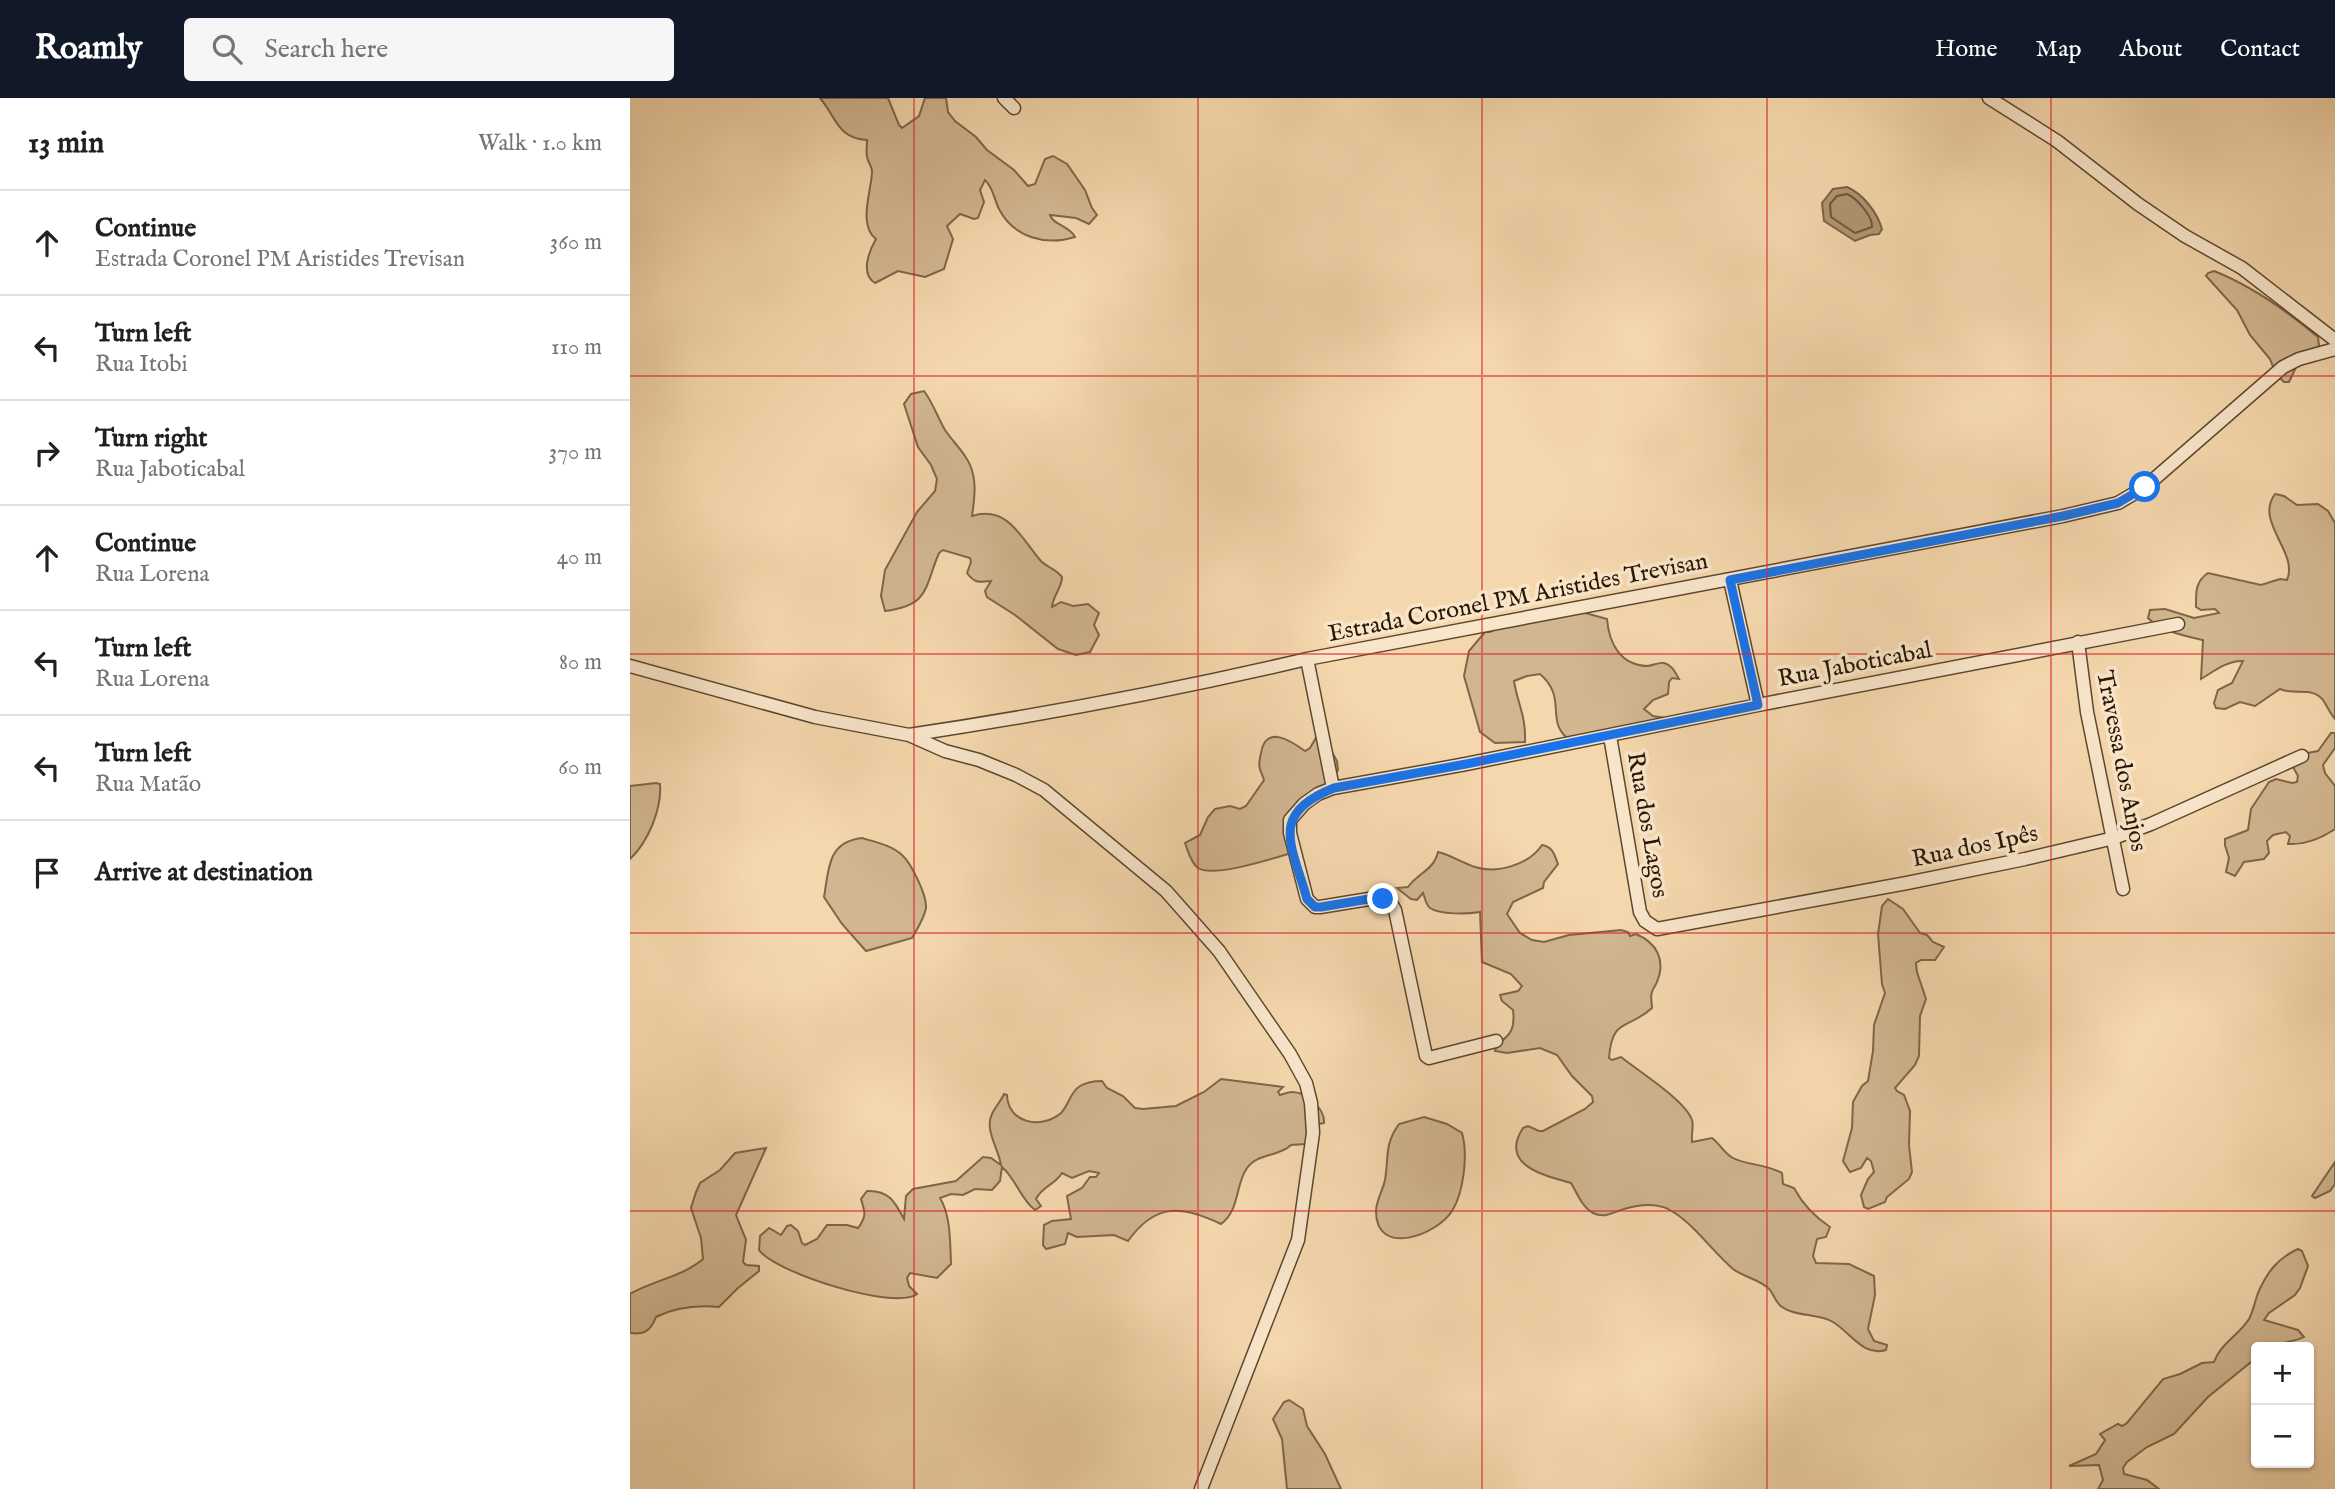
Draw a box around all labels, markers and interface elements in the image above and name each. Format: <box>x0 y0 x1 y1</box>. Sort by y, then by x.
search box <box>184 18 674 81</box>
text: Roamly <box>35 28 142 70</box>
icon: search <box>208 30 246 68</box>
text: Search here <box>264 33 388 66</box>
text: Home <box>1935 34 1998 65</box>
text: Map <box>2036 34 2082 65</box>
text: About <box>2120 34 2182 65</box>
text: Contact <box>2220 34 2300 65</box>
text: 13 min <box>28 125 104 163</box>
text: Walk · 1.0 km <box>478 129 602 158</box>
text: Continue <box>95 212 196 245</box>
icon: ahead <box>28 224 66 262</box>
text: 360 m <box>550 228 602 257</box>
text: Estrada Coronel PM Aristides Trevisan <box>95 245 465 274</box>
text: Turn left <box>95 317 192 350</box>
icon: left <box>28 329 66 367</box>
text: 110 m <box>551 333 602 362</box>
text: Rua Itobi <box>95 350 188 379</box>
text: Turn right <box>95 422 208 455</box>
icon: right <box>28 434 66 472</box>
text: 370 m <box>549 438 602 467</box>
text: Rua Jaboticabal <box>95 455 245 484</box>
route start <box>2129 471 2160 502</box>
text: Continue <box>95 527 196 560</box>
icon: ahead <box>28 539 66 577</box>
text: 40 m <box>557 543 602 572</box>
street label: Estrada Coronel PM Aristides Trevisan <box>1326 546 1711 650</box>
text: Rua Lorena <box>95 560 209 589</box>
text: Turn left <box>95 632 192 665</box>
street label: Rua Jaboticabal <box>1775 635 1935 695</box>
icon: left <box>28 644 66 682</box>
text: 80 m <box>559 648 602 677</box>
text: Rua Lorena <box>95 665 209 694</box>
street label: Travessa dos Anjos <box>2088 668 2154 854</box>
text: Turn left <box>95 737 192 770</box>
icon: left <box>28 749 66 787</box>
street label: Rua dos Lagos <box>1619 750 1675 900</box>
text: 60 m <box>558 753 602 782</box>
text: Rua Matão <box>95 770 201 799</box>
street label: Rua dos Ipês <box>1909 819 2041 875</box>
icon: arrive <box>28 854 66 892</box>
text: Arrive at destination <box>95 856 313 889</box>
route end <box>1367 883 1398 914</box>
map controls <box>2251 1342 2314 1468</box>
button: + <box>2251 1342 2314 1405</box>
button: − <box>2251 1405 2314 1468</box>

